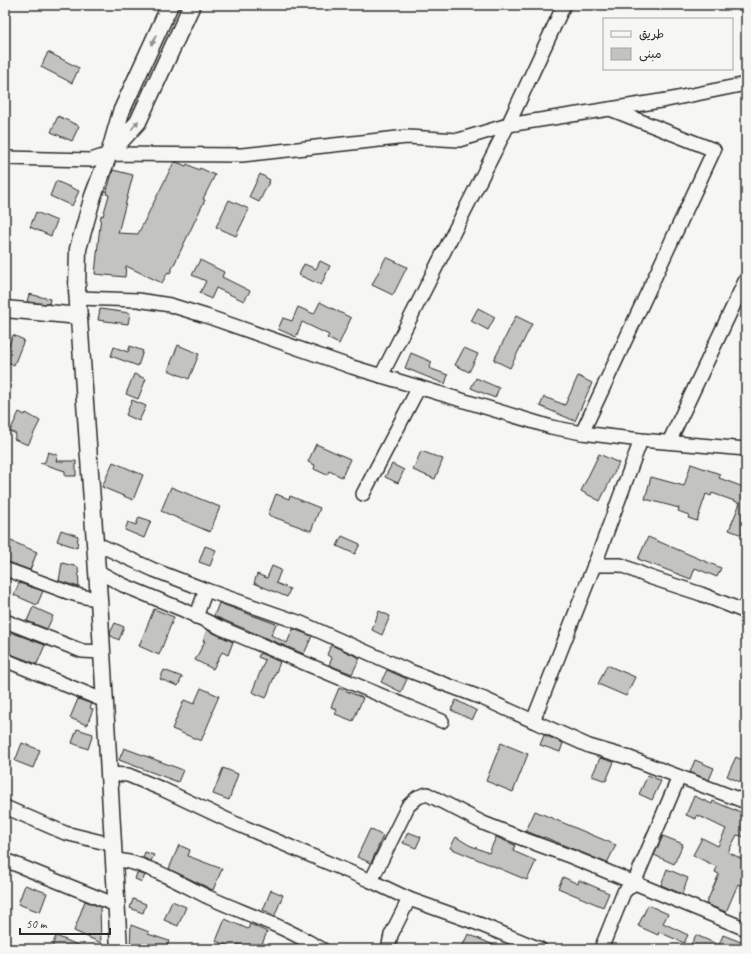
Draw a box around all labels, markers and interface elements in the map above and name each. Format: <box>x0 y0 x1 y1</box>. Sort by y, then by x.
legend <box>603 18 733 70</box>
text: طريق <box>639 26 664 42</box>
one-way arrow <box>151 35 157 46</box>
text: مبنى <box>639 46 662 62</box>
one-way arrow <box>130 120 139 131</box>
scale bar <box>20 910 110 936</box>
text: 50 m <box>26 916 48 932</box>

